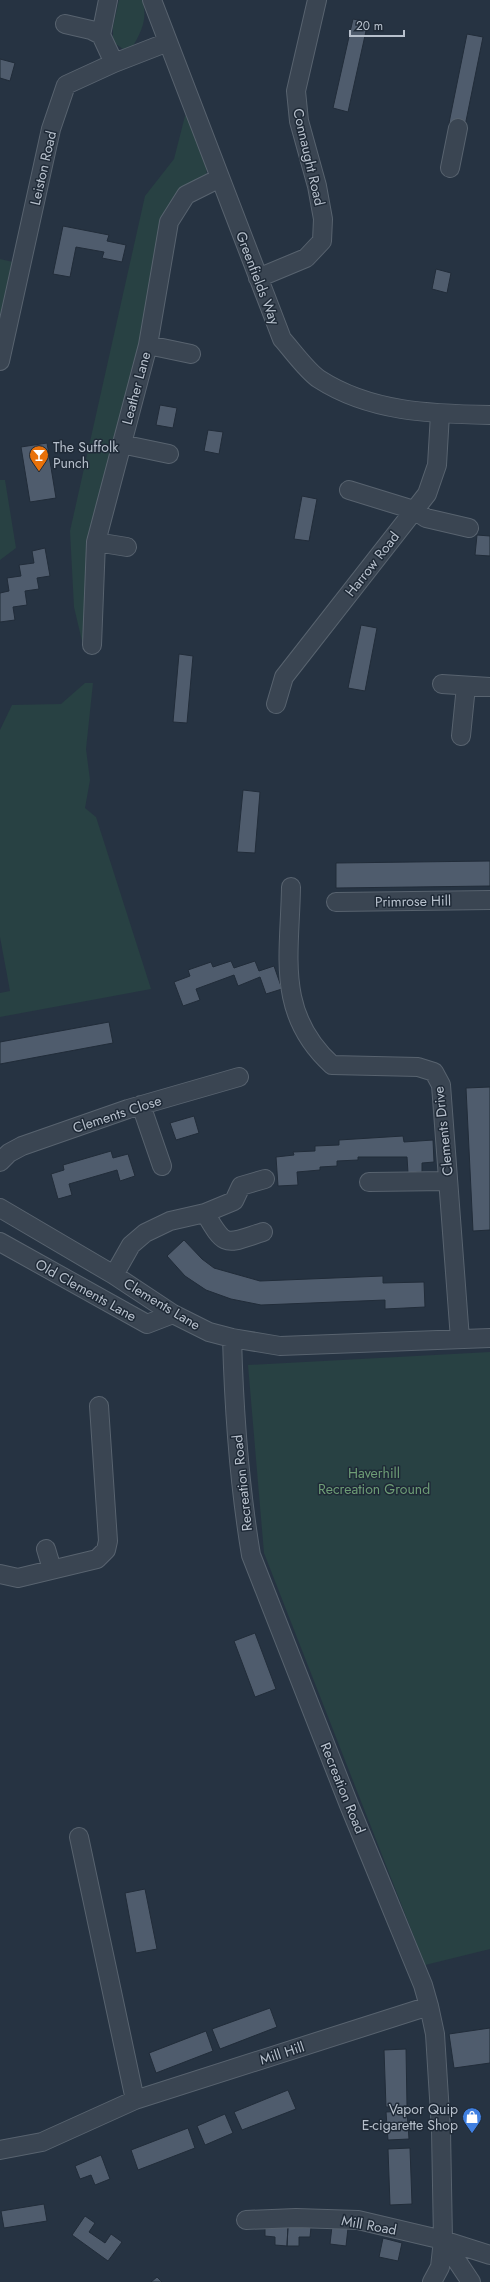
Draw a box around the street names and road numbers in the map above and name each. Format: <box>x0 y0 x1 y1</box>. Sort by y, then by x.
street label: Connaught Road <box>288 106 330 208</box>
street label: Leiston Road <box>25 129 61 207</box>
street label: Greenfields Way <box>231 228 285 328</box>
street label: Leather Lane <box>117 349 155 427</box>
street label: Harrow Road <box>340 527 404 601</box>
street label: Primrose Hill <box>375 890 451 912</box>
street label: Clements Drive <box>428 1085 458 1177</box>
street label: Clements Close <box>70 1090 164 1138</box>
street label: Old Clements Lane <box>32 1254 140 1326</box>
street label: Clements Lane <box>120 1273 204 1335</box>
street label: Recreation Road <box>227 1434 257 1532</box>
street label: Recreation Road <box>316 1739 370 1837</box>
street label: Mill Hill <box>257 2036 307 2070</box>
street label: Mill Road <box>340 2210 398 2240</box>

